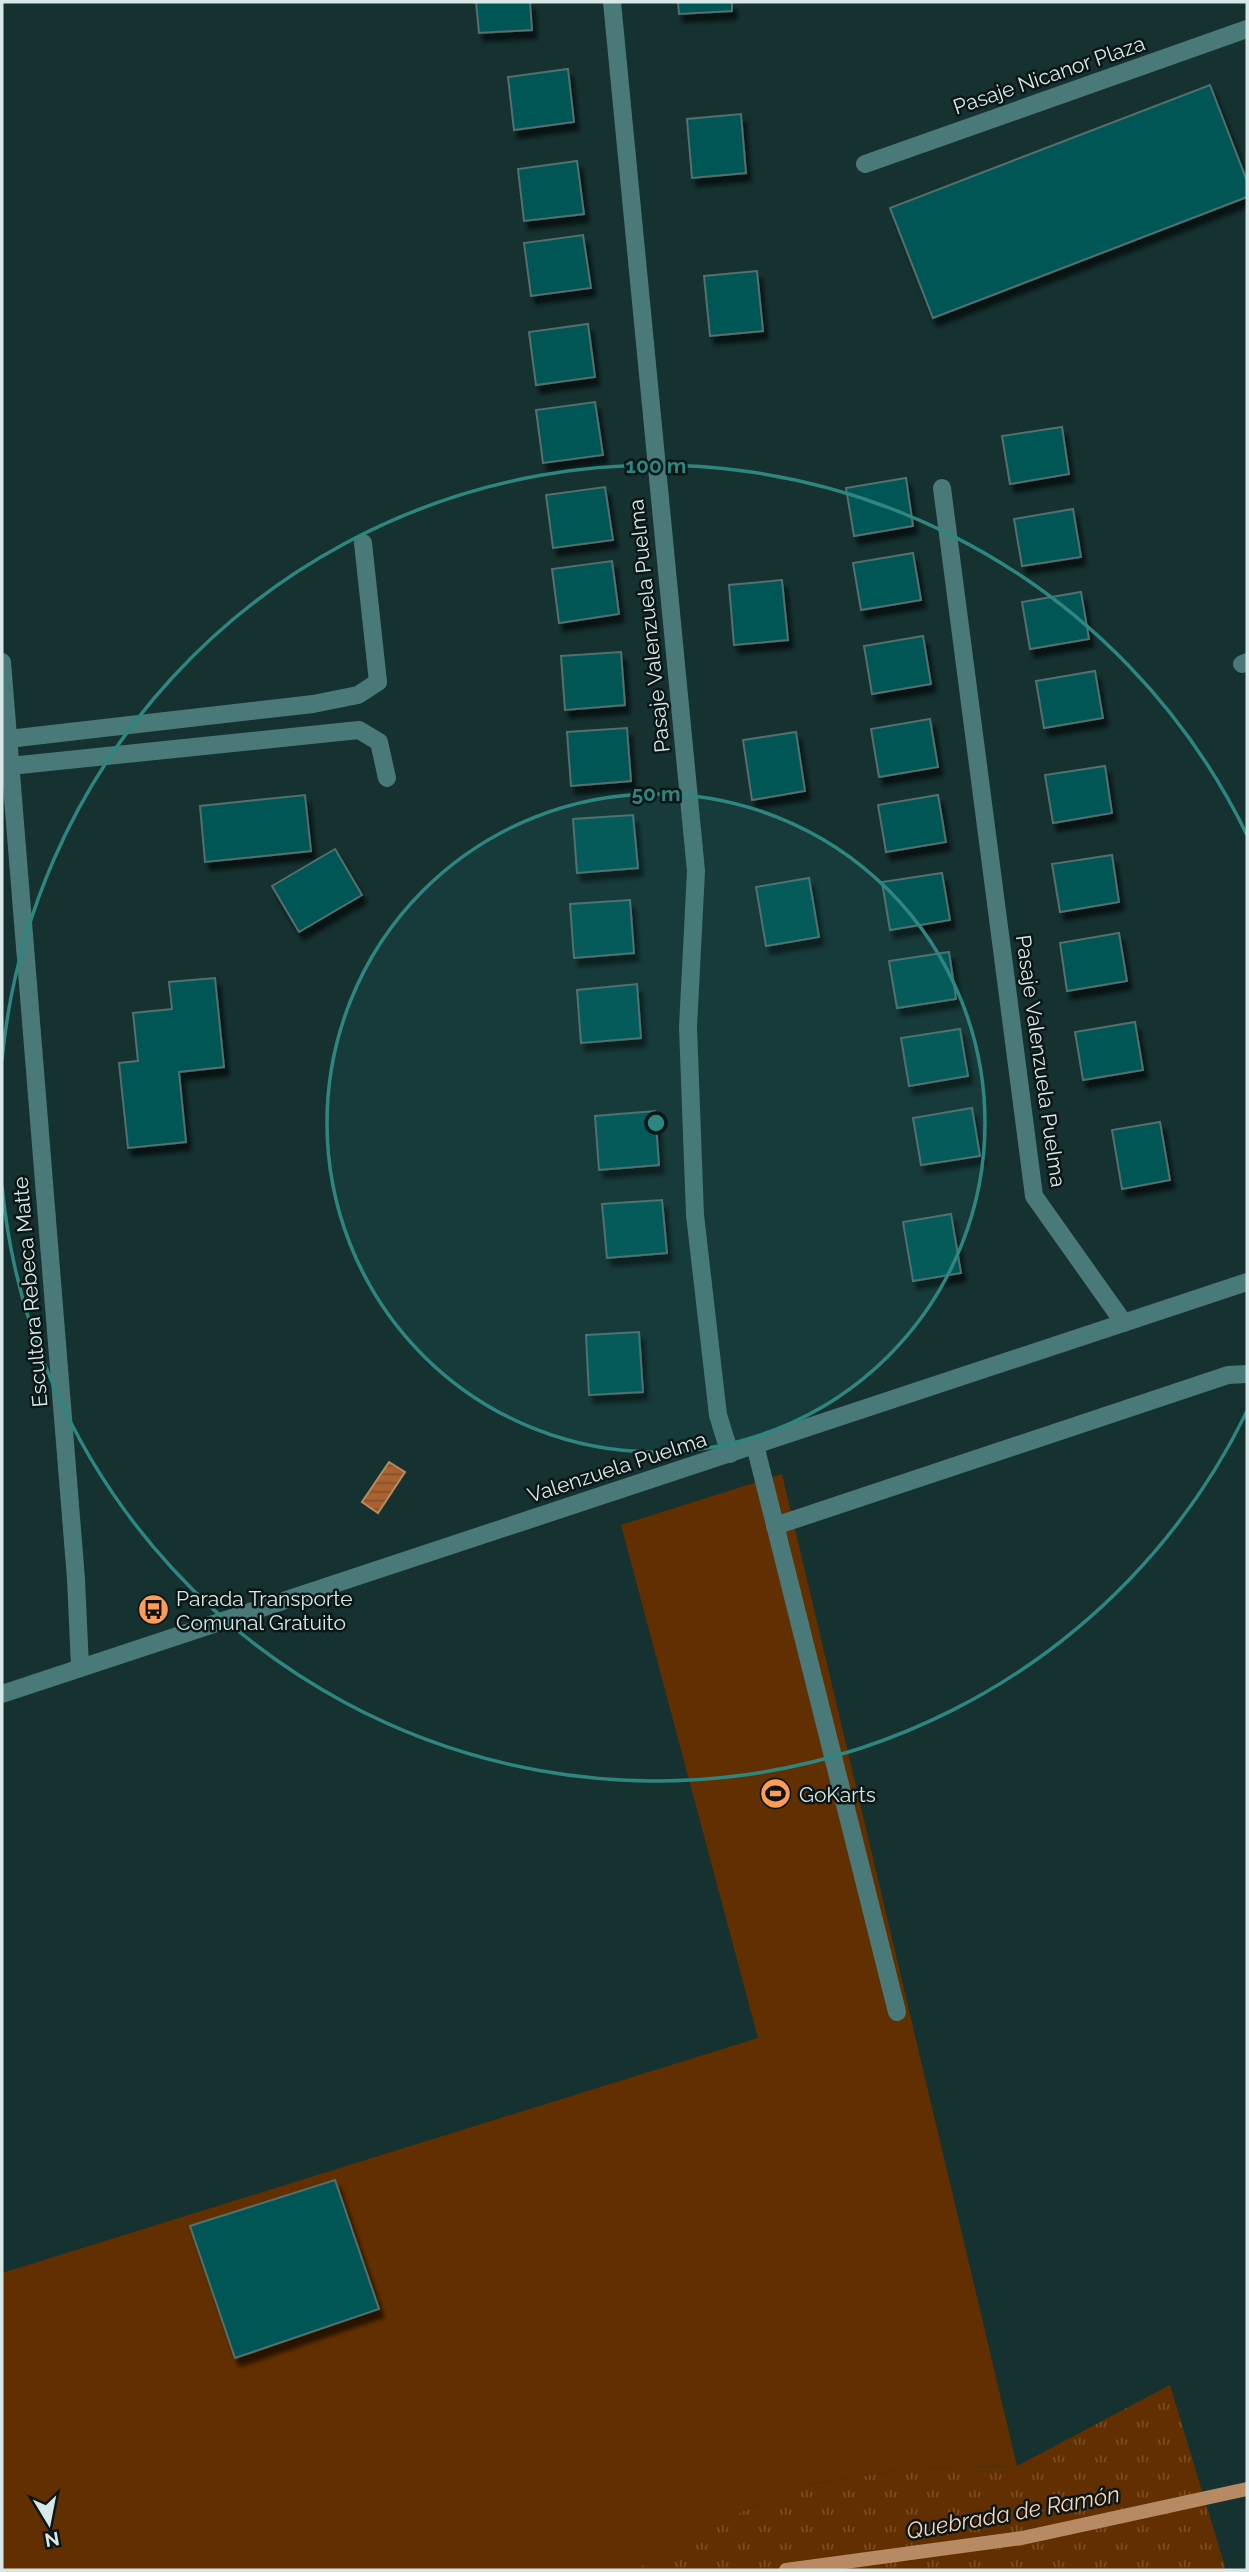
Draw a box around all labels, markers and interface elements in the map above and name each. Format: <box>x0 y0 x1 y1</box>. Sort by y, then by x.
street label: Pasaje Nicanor Plaza <box>950 30 1148 120</box>
text: 100 m <box>626 453 686 478</box>
street label: Pasaje Valenzuela Puelma <box>623 498 675 754</box>
text: 50 m <box>631 781 681 806</box>
street label: Pasaje Valenzuela Puelma <box>1011 933 1071 1189</box>
centre of rings <box>644 1111 668 1135</box>
street label: Escultora Rebeca Matte <box>7 1176 53 1408</box>
street label: Valenzuela Puelma <box>524 1426 710 1508</box>
place label: Parada Transporte Comunal Gratuito <box>176 1586 353 1635</box>
bus stop icon: Parada Transporte Comunal Gratuito <box>136 1593 170 1627</box>
sports icon: GoKarts <box>759 1777 793 1811</box>
place label: GoKarts <box>799 1782 876 1807</box>
water label: Quebrada de Ramón <box>904 2480 1122 2544</box>
north arrow <box>14 2488 84 2558</box>
text: N <box>43 2528 61 2552</box>

